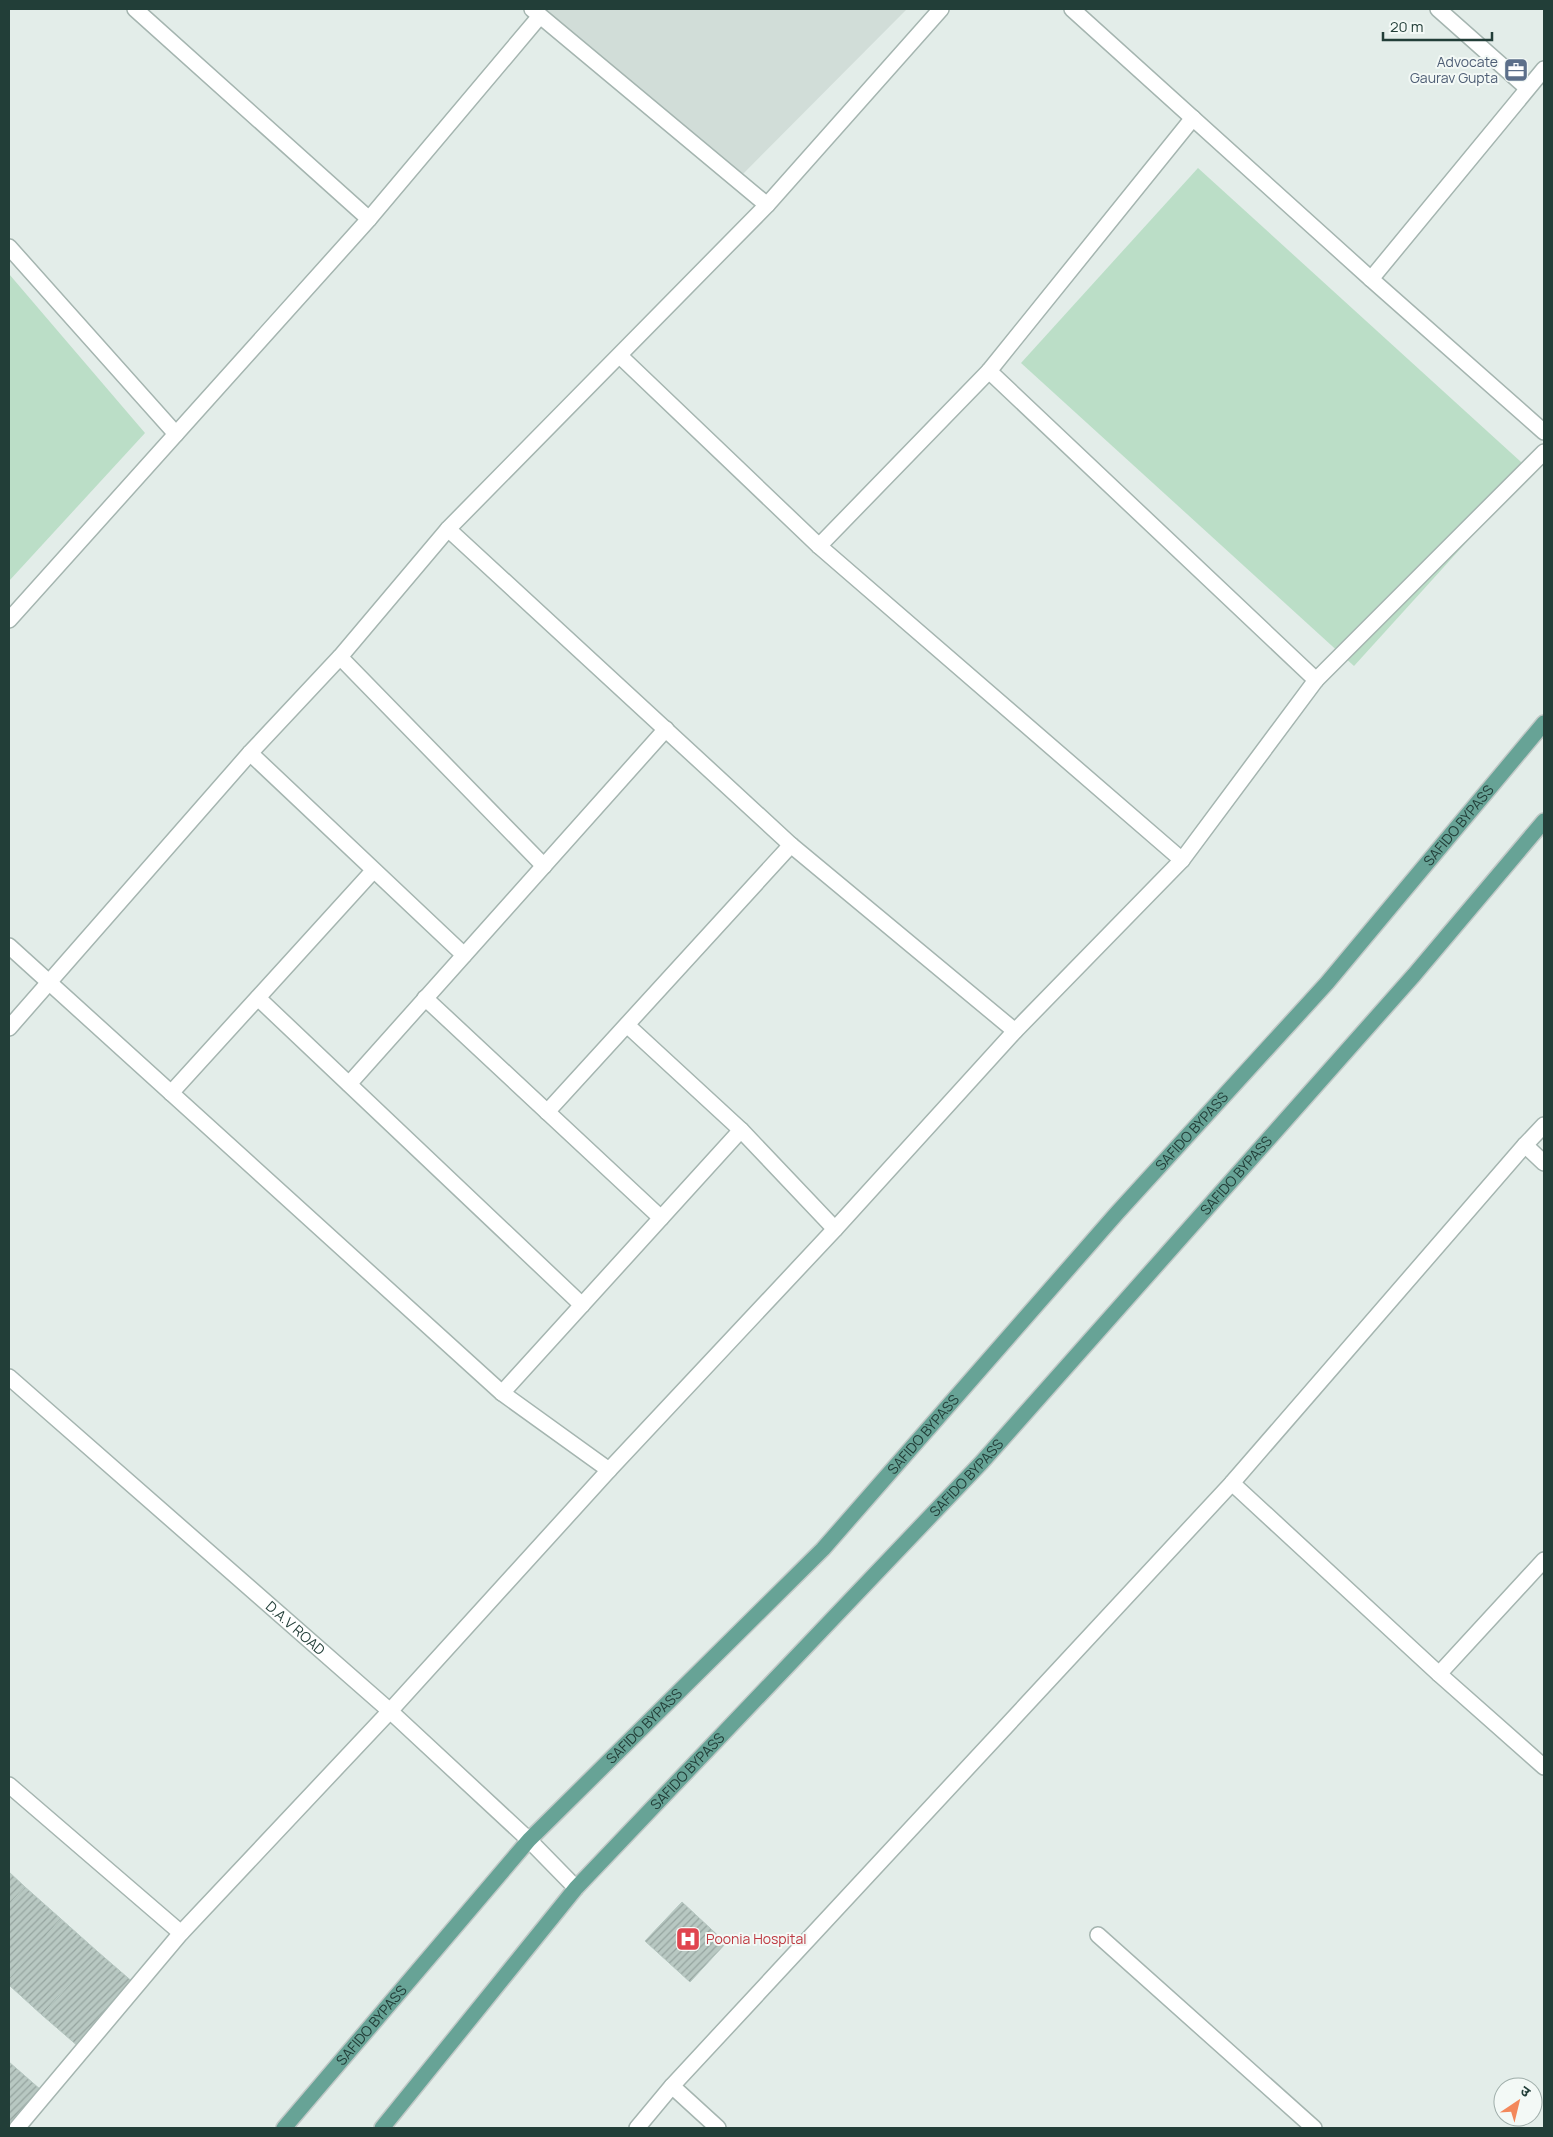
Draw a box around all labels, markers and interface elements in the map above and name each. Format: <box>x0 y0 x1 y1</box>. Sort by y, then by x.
scale bar <box>1383 10 1492 42</box>
text: 20 m <box>1390 16 1423 37</box>
place label: Advocate Gaurav Gupta <box>1410 52 1498 87</box>
office icon: Advocate Gaurav Gupta <box>1503 57 1529 83</box>
street label: SAFIDO BYPASS <box>1419 780 1498 870</box>
street label: SAFIDO BYPASS <box>1151 1087 1232 1174</box>
street label: SAFIDO BYPASS <box>1195 1131 1276 1219</box>
street label: SAFIDO BYPASS <box>883 1390 963 1478</box>
street label: SAFIDO BYPASS <box>925 1434 1008 1520</box>
street label: D.A.V ROAD <box>262 1597 330 1659</box>
street label: SAFIDO BYPASS <box>601 1684 686 1768</box>
street label: SAFIDO BYPASS <box>646 1728 729 1814</box>
hospital icon: Poonia Hospital <box>675 1926 701 1952</box>
place label: Poonia Hospital <box>706 1929 807 1948</box>
street label: SAFIDO BYPASS <box>331 1980 411 2069</box>
north arrow <box>1493 2077 1543 2127</box>
text: उ <box>1517 2081 1535 2102</box>

